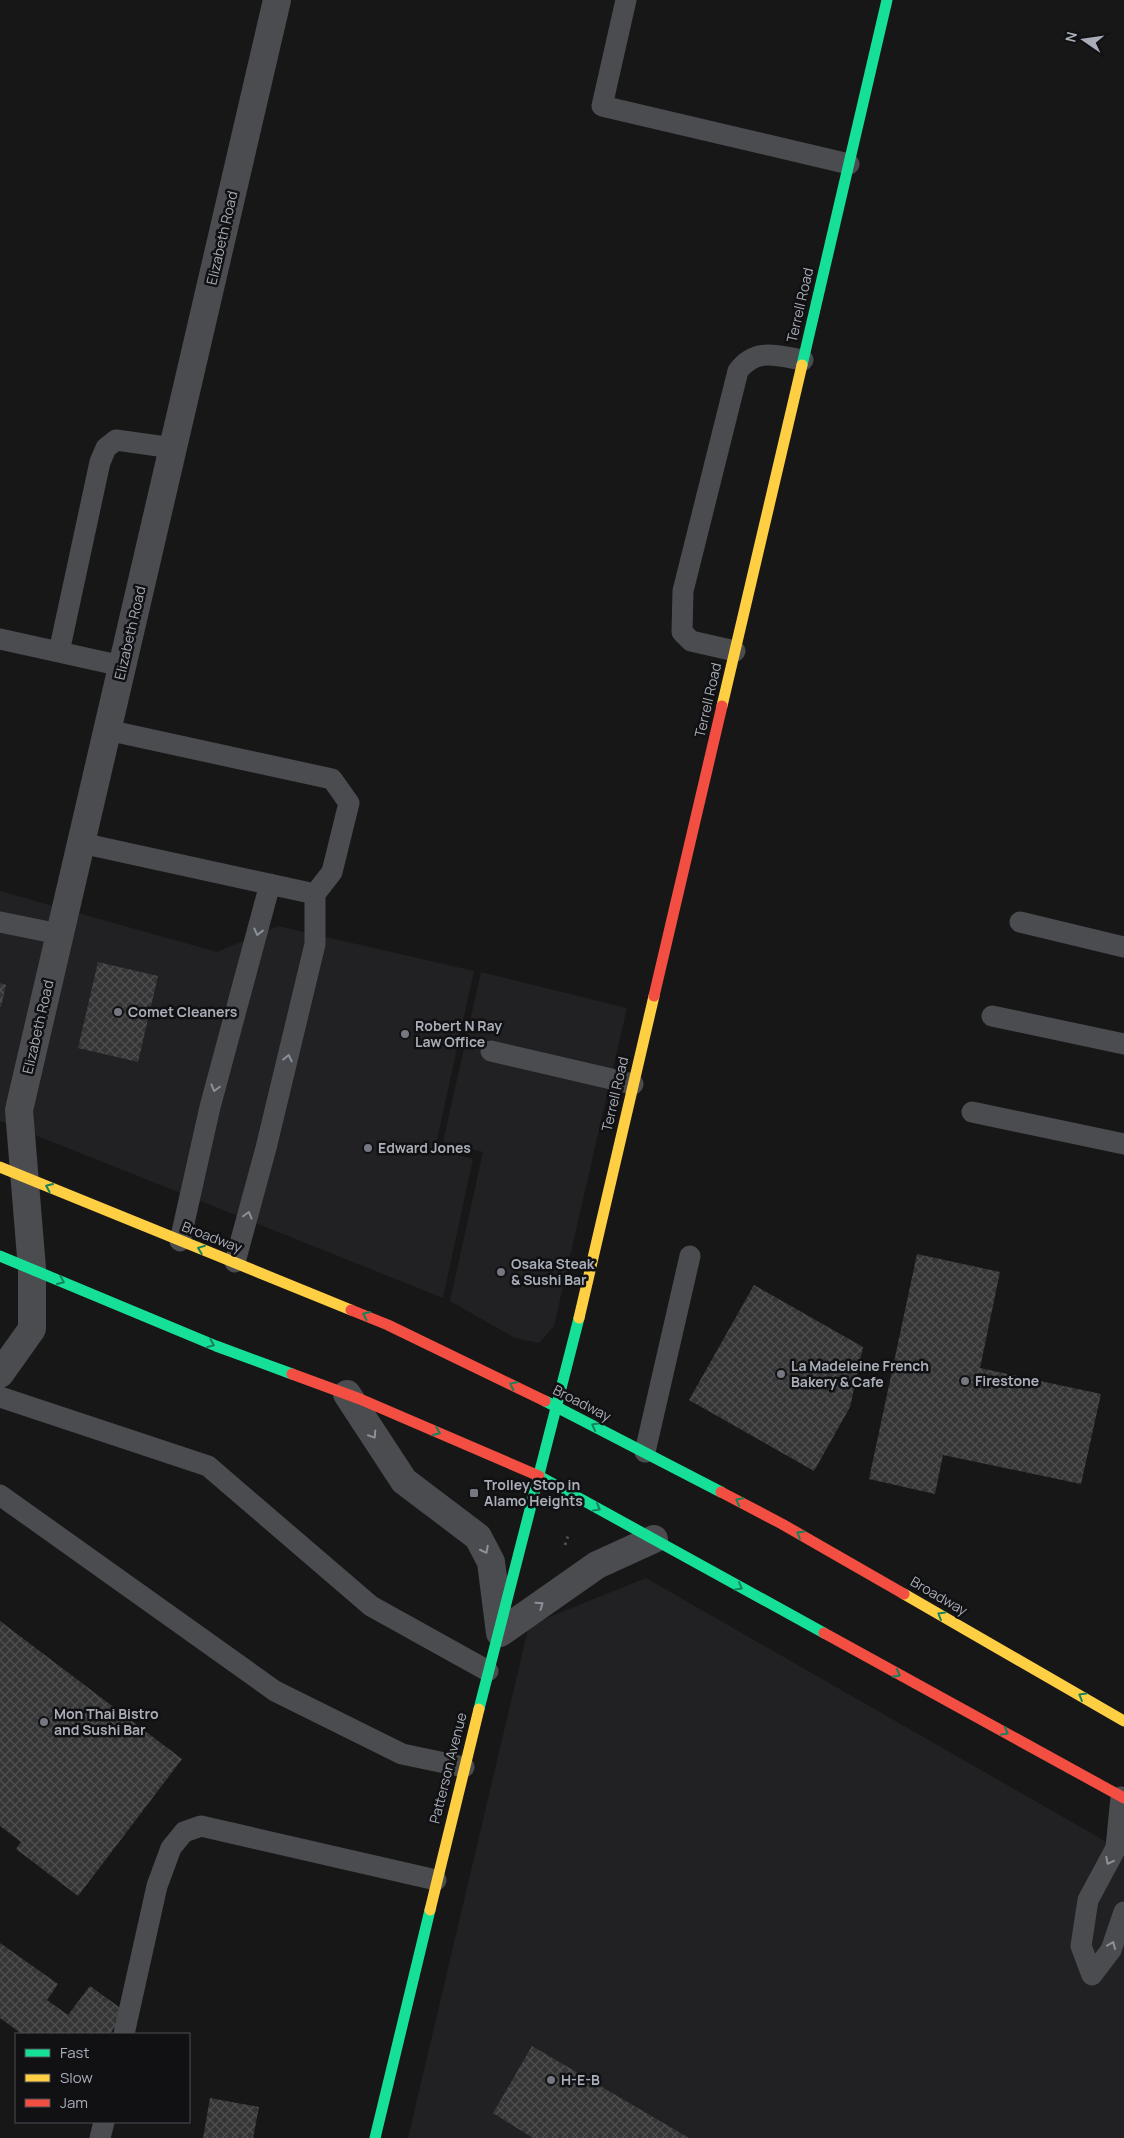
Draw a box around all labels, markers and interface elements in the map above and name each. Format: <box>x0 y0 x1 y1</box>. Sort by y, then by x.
north arrow <box>1059 15 1109 65</box>
text: N <box>1060 30 1081 44</box>
street label: Elizabeth Road <box>201 189 242 287</box>
street label: Terrell Road <box>782 266 817 344</box>
street label: Elizabeth Road <box>109 584 150 682</box>
street label: Terrell Road <box>690 661 725 739</box>
one-way arrow <box>253 927 264 936</box>
street label: Elizabeth Road <box>17 978 58 1076</box>
place label: Comet Cleaners <box>128 1002 238 1021</box>
marker: Comet Cleaners <box>112 1006 124 1018</box>
place label: Robert N Ray Law Office <box>415 1016 502 1051</box>
marker: Robert N Ray Law Office <box>399 1028 411 1040</box>
one-way arrow <box>282 1053 293 1062</box>
street label: Terrell Road <box>597 1055 632 1133</box>
one-way arrow <box>211 1084 221 1092</box>
place label: Edward Jones <box>378 1138 471 1157</box>
marker: Edward Jones <box>362 1142 374 1154</box>
one-way arrow <box>45 1183 54 1194</box>
one-way arrow <box>242 1211 253 1219</box>
street label: Broadway <box>179 1216 246 1257</box>
one-way arrow <box>197 1244 206 1255</box>
place label: Osaka Steak & Sushi Bar <box>511 1254 595 1289</box>
marker: Osaka Steak & Sushi Bar <box>495 1266 507 1278</box>
one-way arrow <box>56 1275 65 1286</box>
one-way arrow <box>362 1311 371 1321</box>
one-way arrow <box>206 1338 215 1349</box>
place label: La Madeleine French Bakery & Cafe <box>791 1356 929 1391</box>
marker: La Madeleine French Bakery & Cafe <box>775 1368 787 1380</box>
place label: Firestone <box>975 1371 1039 1390</box>
marker: Firestone <box>959 1375 971 1387</box>
street label: Broadway <box>550 1380 615 1426</box>
one-way arrow <box>509 1381 518 1391</box>
one-way arrow <box>591 1422 600 1432</box>
one-way arrow <box>432 1426 441 1436</box>
one-way arrow <box>367 1430 377 1439</box>
place label: Trolley Stop in Alamo Heights <box>484 1475 583 1510</box>
marker: Trolley Stop in Alamo Heights <box>468 1487 480 1499</box>
one-way arrow <box>735 1497 744 1507</box>
one-way arrow <box>592 1502 601 1512</box>
one-way arrow <box>797 1530 806 1540</box>
one-way arrow <box>479 1544 489 1553</box>
street label: Broadway <box>907 1572 972 1620</box>
one-way arrow <box>734 1580 743 1590</box>
one-way arrow <box>534 1602 543 1611</box>
one-way arrow <box>937 1611 946 1621</box>
one-way arrow <box>892 1667 901 1677</box>
one-way arrow <box>1078 1692 1087 1702</box>
place label: Mon Thai Bistro and Sushi Bar <box>54 1704 159 1739</box>
street label: Patterson Avenue <box>425 1710 471 1825</box>
marker: Mon Thai Bistro and Sushi Bar <box>38 1716 50 1728</box>
one-way arrow <box>999 1725 1008 1735</box>
one-way arrow <box>1105 1856 1115 1865</box>
one-way arrow <box>1106 1941 1116 1950</box>
legend <box>15 2033 190 2123</box>
text: Fast <box>60 2042 89 2063</box>
text: Slow <box>60 2067 93 2088</box>
place label: H-E-B <box>561 2070 600 2089</box>
marker: H-E-B <box>545 2074 557 2086</box>
text: Jam <box>60 2092 88 2113</box>

